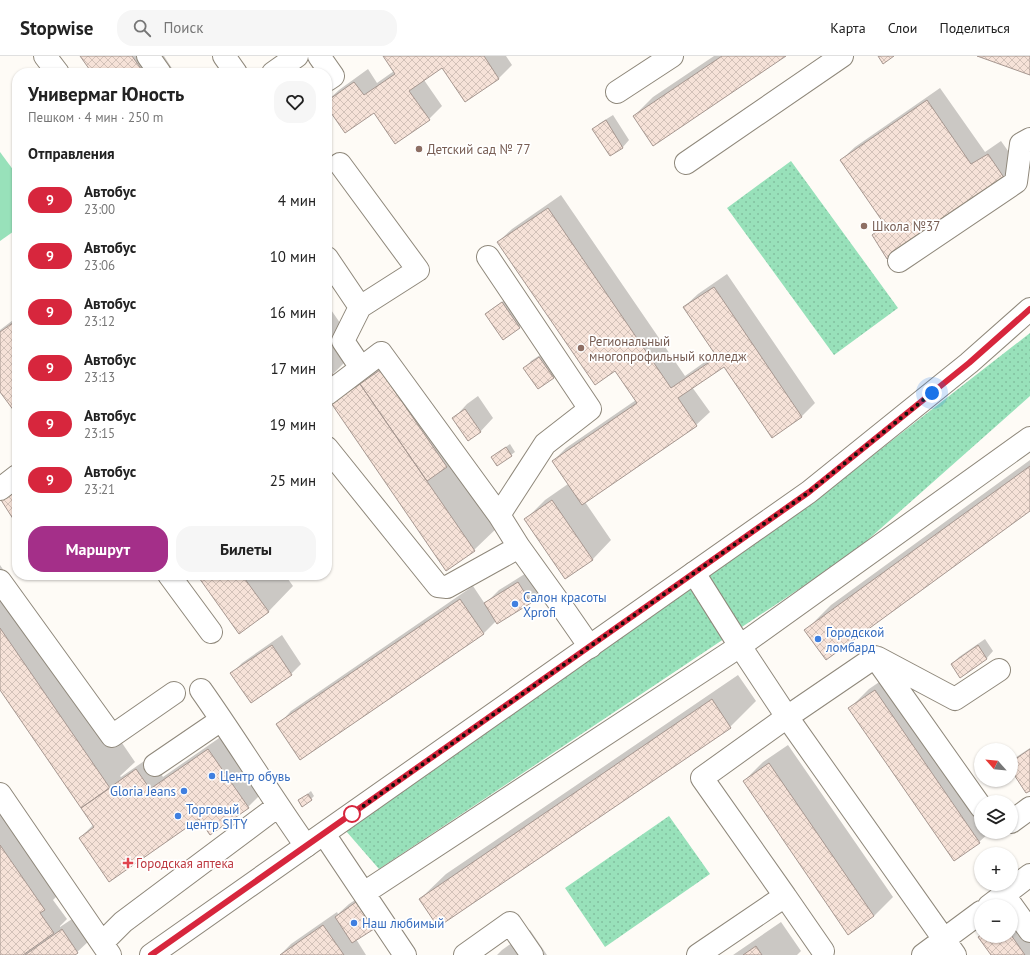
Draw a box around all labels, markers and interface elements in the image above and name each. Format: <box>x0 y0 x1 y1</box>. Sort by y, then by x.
search box <box>117 10 397 46</box>
text: Stopwise <box>20 16 93 40</box>
icon: search <box>131 17 153 39</box>
text: Поиск <box>163 18 203 37</box>
text: Карта <box>830 19 866 37</box>
text: Слои <box>888 19 917 37</box>
text: Поделиться <box>939 19 1010 37</box>
button: heart <box>274 81 316 123</box>
text: Универмаг Юность <box>28 82 184 106</box>
text: Пешком · 4 мин · 250 m <box>28 109 163 126</box>
place label: Детский сад № 77 <box>427 141 530 158</box>
text: Отправления <box>28 144 115 163</box>
marker: Детский сад № 77 <box>414 144 424 154</box>
text: Автобус <box>84 182 136 201</box>
text: 9 <box>46 191 54 209</box>
text: 4 мин <box>278 191 316 210</box>
text: 23:00 <box>84 201 115 218</box>
place label: Школа №37 <box>872 218 940 235</box>
marker: Школа №37 <box>859 221 869 231</box>
text: Автобус <box>84 238 136 257</box>
text: 9 <box>46 247 54 265</box>
text: 10 мин <box>270 247 316 266</box>
text: 23:06 <box>84 257 115 274</box>
text: Автобус <box>84 294 136 313</box>
text: 9 <box>46 303 54 321</box>
text: 16 мин <box>270 303 316 322</box>
text: 23:12 <box>84 313 115 330</box>
place label: Региональный многопрофильный колледж <box>589 333 747 365</box>
marker: Региональный многопрофильный колледж <box>576 343 586 353</box>
text: Автобус <box>84 350 136 369</box>
text: 9 <box>46 359 54 377</box>
text: 17 мин <box>270 359 316 378</box>
text: 23:13 <box>84 369 115 386</box>
your location <box>922 383 942 403</box>
text: Автобус <box>84 406 136 425</box>
text: 9 <box>46 415 54 433</box>
text: 19 мин <box>270 415 316 434</box>
text: 23:15 <box>84 425 115 442</box>
text: Автобус <box>84 462 136 481</box>
text: 9 <box>46 471 54 489</box>
text: 25 мин <box>270 471 316 490</box>
text: 23:21 <box>84 481 115 498</box>
button: Маршрут <box>28 526 168 572</box>
button: Билеты <box>176 526 316 572</box>
place label: Салон красоты Xprofi <box>523 589 607 621</box>
marker: Салон красоты Xprofi <box>510 599 520 609</box>
place label: Городской ломбард <box>825 624 884 656</box>
marker: Городской ломбард <box>813 634 823 644</box>
north arrow <box>974 743 1018 787</box>
map controls <box>974 743 1018 943</box>
place label: Центр обувь <box>220 768 290 785</box>
marker: Центр обувь <box>207 771 217 781</box>
place label: Gloria Jeans <box>110 783 176 800</box>
marker: Gloria Jeans <box>179 786 189 796</box>
button: layers <box>974 795 1018 839</box>
place label: Торговый центр SITY <box>186 801 248 833</box>
unlabelled marker <box>343 805 361 823</box>
marker: Торговый центр SITY <box>173 811 183 821</box>
button: + <box>974 847 1018 891</box>
place label: Городская аптека <box>136 855 234 872</box>
marker: Городская аптека <box>123 858 133 868</box>
button: − <box>974 899 1018 943</box>
place label: Наш любимый <box>362 915 444 932</box>
marker: Наш любимый <box>349 918 359 928</box>

